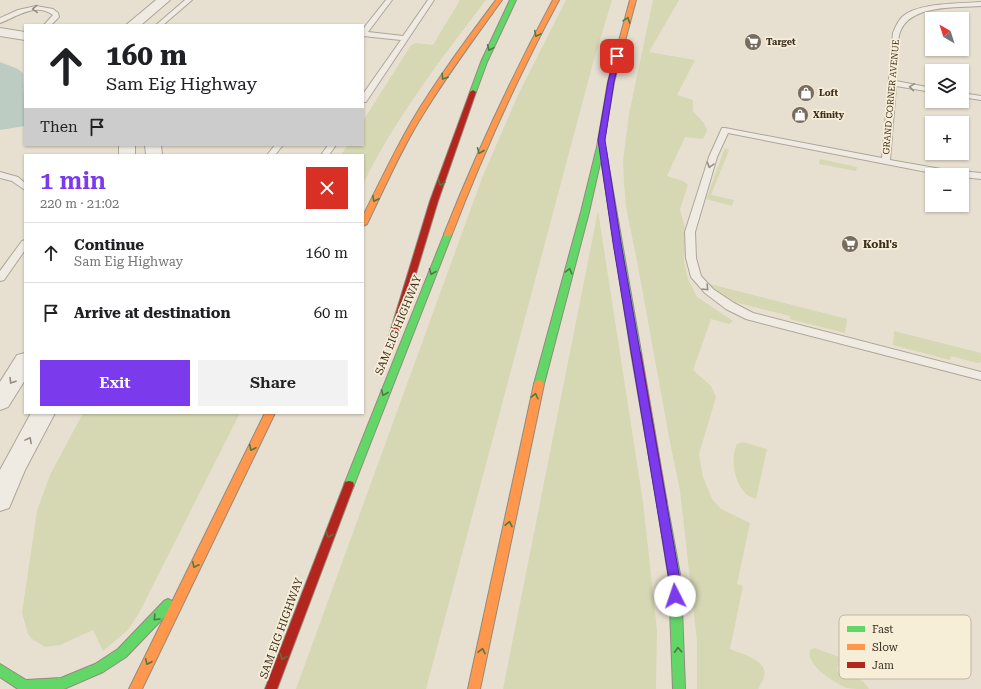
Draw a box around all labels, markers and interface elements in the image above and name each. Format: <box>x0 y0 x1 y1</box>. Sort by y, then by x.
one-way arrow <box>32 4 39 13</box>
north arrow <box>925 12 969 56</box>
map controls <box>925 12 969 212</box>
one-way arrow <box>622 16 631 23</box>
one-way arrow <box>534 30 542 37</box>
supermarket icon: Target <box>743 32 763 52</box>
place label: Target <box>766 37 796 47</box>
text: 160 m <box>106 39 187 72</box>
pin <box>600 39 634 73</box>
street label: GRAND CORNER AVENUE <box>881 39 901 155</box>
icon: ahead <box>40 40 92 92</box>
one-way arrow <box>487 44 495 51</box>
icon: arrive <box>606 45 628 67</box>
button: layers <box>925 64 969 108</box>
text: Sam Eig Highway <box>106 73 257 94</box>
one-way arrow <box>442 73 449 80</box>
shop icon: Loft <box>796 83 816 103</box>
one-way arrow <box>909 83 915 92</box>
place label: Loft <box>819 88 839 98</box>
shop icon: Xfinity <box>790 105 810 125</box>
place label: Xfinity <box>813 110 845 120</box>
icon: arrive <box>86 116 108 138</box>
button: + <box>925 116 969 160</box>
text: Then <box>40 118 78 136</box>
one-way arrow <box>477 148 485 155</box>
one-way arrow <box>706 162 715 169</box>
text: 1 min <box>40 167 106 195</box>
button: close <box>306 167 348 209</box>
button: − <box>925 168 969 212</box>
one-way arrow <box>437 179 445 186</box>
one-way arrow <box>373 194 380 202</box>
text: 220 m · 21:02 <box>40 196 119 211</box>
supermarket icon: Kohl's <box>840 234 860 254</box>
text: Continue <box>74 236 144 254</box>
place label: Kohl's <box>863 238 898 251</box>
icon: ahead <box>40 242 62 264</box>
text: 160 m <box>305 244 348 262</box>
text: Sam Eig Highway <box>74 254 183 269</box>
one-way arrow <box>429 268 437 275</box>
one-way arrow <box>564 268 573 275</box>
street label: SAM EIG HIGHWAY <box>372 273 425 377</box>
one-way arrow <box>701 283 709 291</box>
icon: arrive <box>40 302 62 324</box>
text: Arrive at destination <box>74 304 230 322</box>
text: 60 m <box>314 304 348 322</box>
button: Exit <box>40 360 190 406</box>
button: Share <box>198 360 348 406</box>
one-way arrow <box>10 377 17 384</box>
one-way arrow <box>381 389 389 396</box>
one-way arrow <box>531 393 539 400</box>
one-way arrow <box>24 437 31 444</box>
one-way arrow <box>249 444 257 451</box>
one-way arrow <box>504 520 512 527</box>
one-way arrow <box>325 532 333 539</box>
one-way arrow <box>192 560 200 568</box>
street label: SAM EIG HIGHWAY <box>257 575 306 680</box>
position arrow <box>654 575 696 617</box>
one-way arrow <box>153 613 161 621</box>
legend <box>839 615 971 679</box>
text: Fast <box>872 623 893 636</box>
text: Slow <box>872 641 899 654</box>
one-way arrow <box>673 647 682 653</box>
one-way arrow <box>477 648 486 654</box>
one-way arrow <box>280 653 288 660</box>
one-way arrow <box>145 658 153 666</box>
text: Jam <box>872 659 894 672</box>

